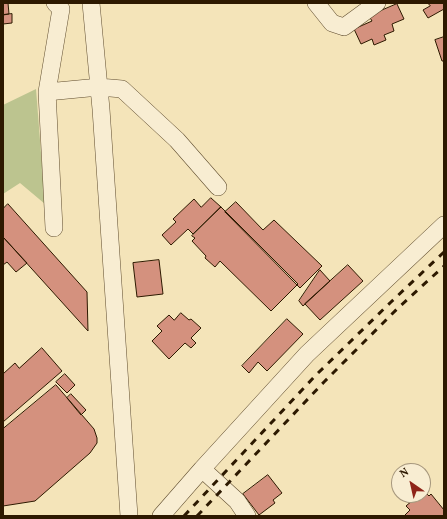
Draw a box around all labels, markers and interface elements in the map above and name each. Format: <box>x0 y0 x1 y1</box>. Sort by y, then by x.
north arrow <box>391 463 431 503</box>
text: N <box>397 465 412 482</box>

